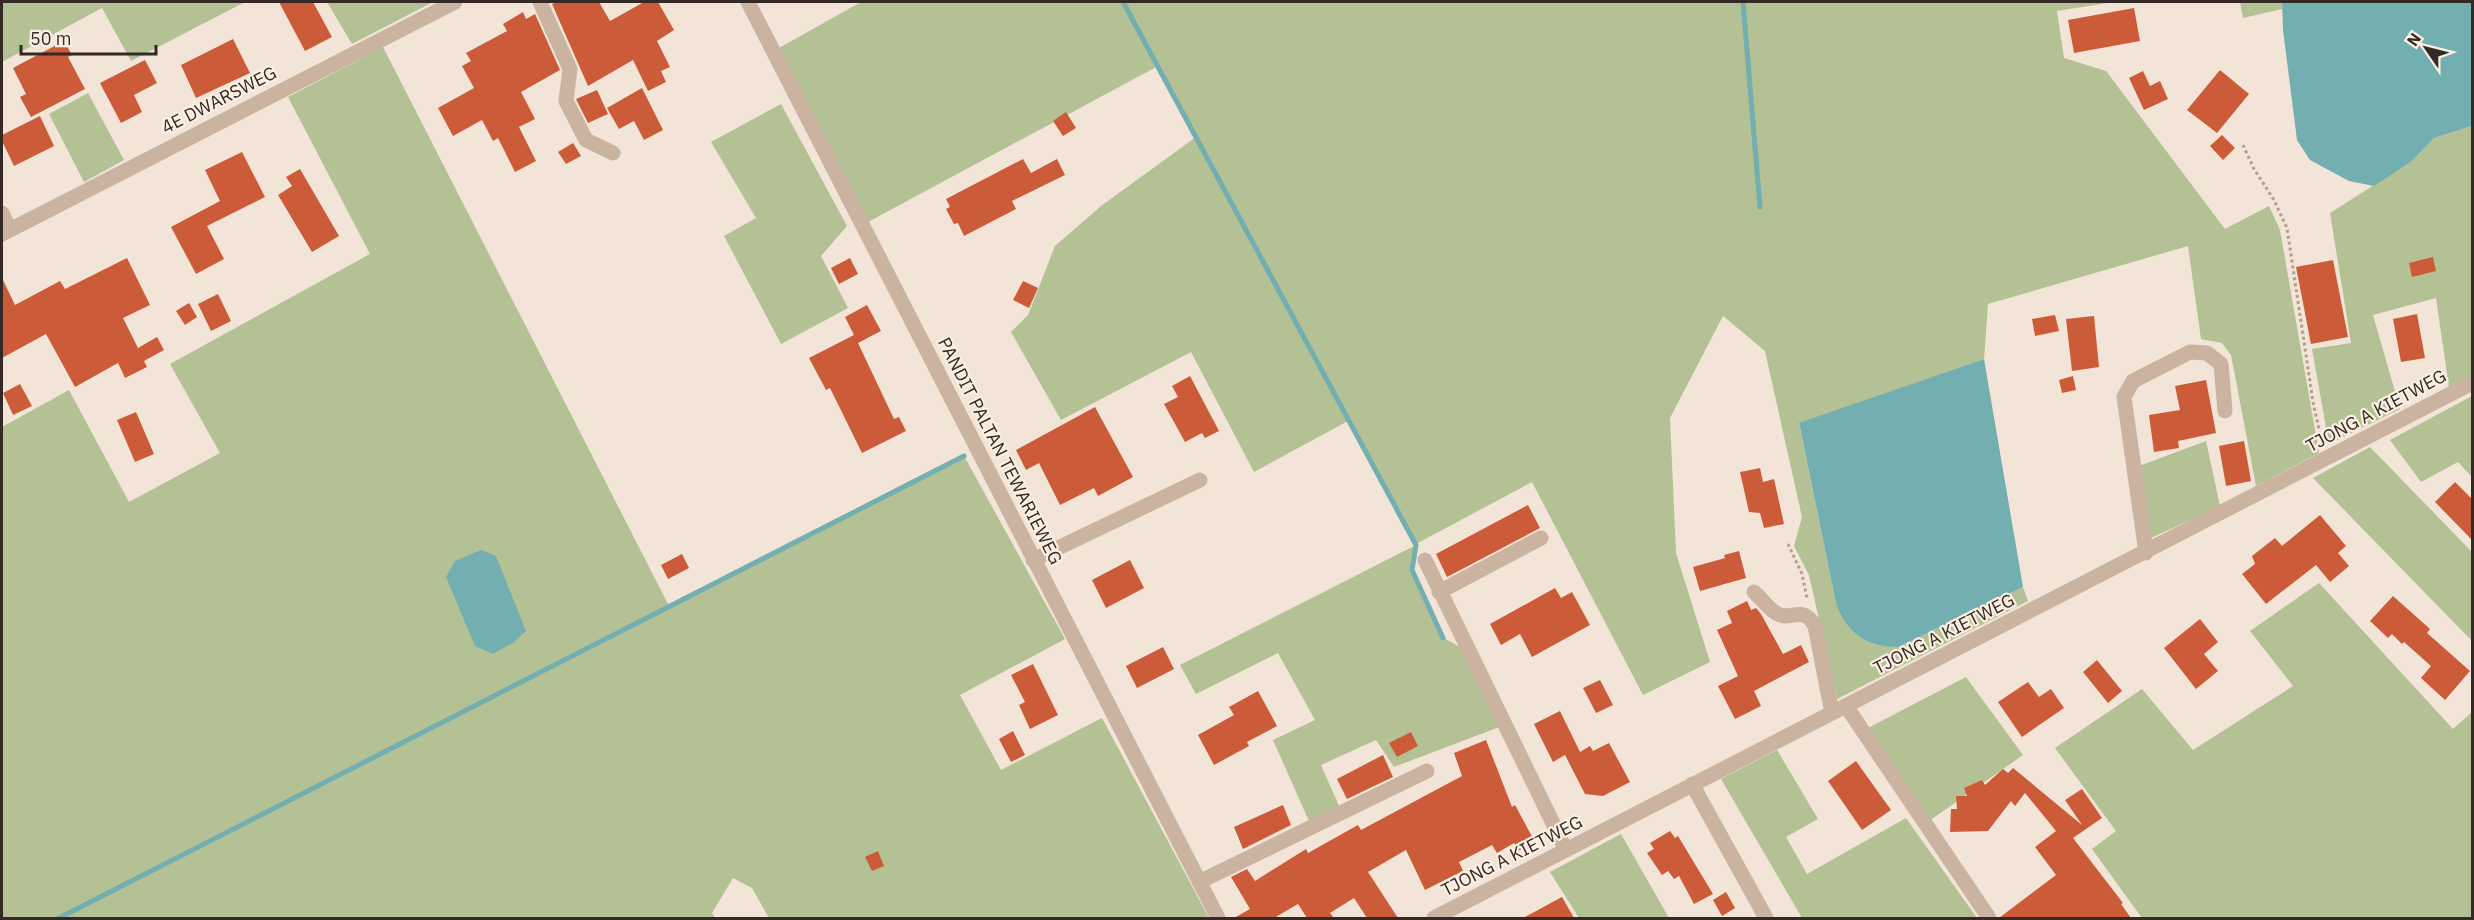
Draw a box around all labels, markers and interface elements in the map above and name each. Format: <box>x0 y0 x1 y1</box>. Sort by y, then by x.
scale bar <box>21 18 156 56</box>
north arrow <box>2396 18 2456 78</box>
text: 50 m <box>30 27 72 50</box>
text: N <box>2402 29 2425 50</box>
street label: 4E DWARSWEG <box>157 61 280 138</box>
street label: PANDIT PALTAN TEWARIEWEG <box>933 333 1068 568</box>
street label: TJONG A KIETWEG <box>2302 364 2450 457</box>
street label: TJONG A KIETWEG <box>1869 588 2018 679</box>
street label: TJONG A KIETWEG <box>1437 810 1586 901</box>

